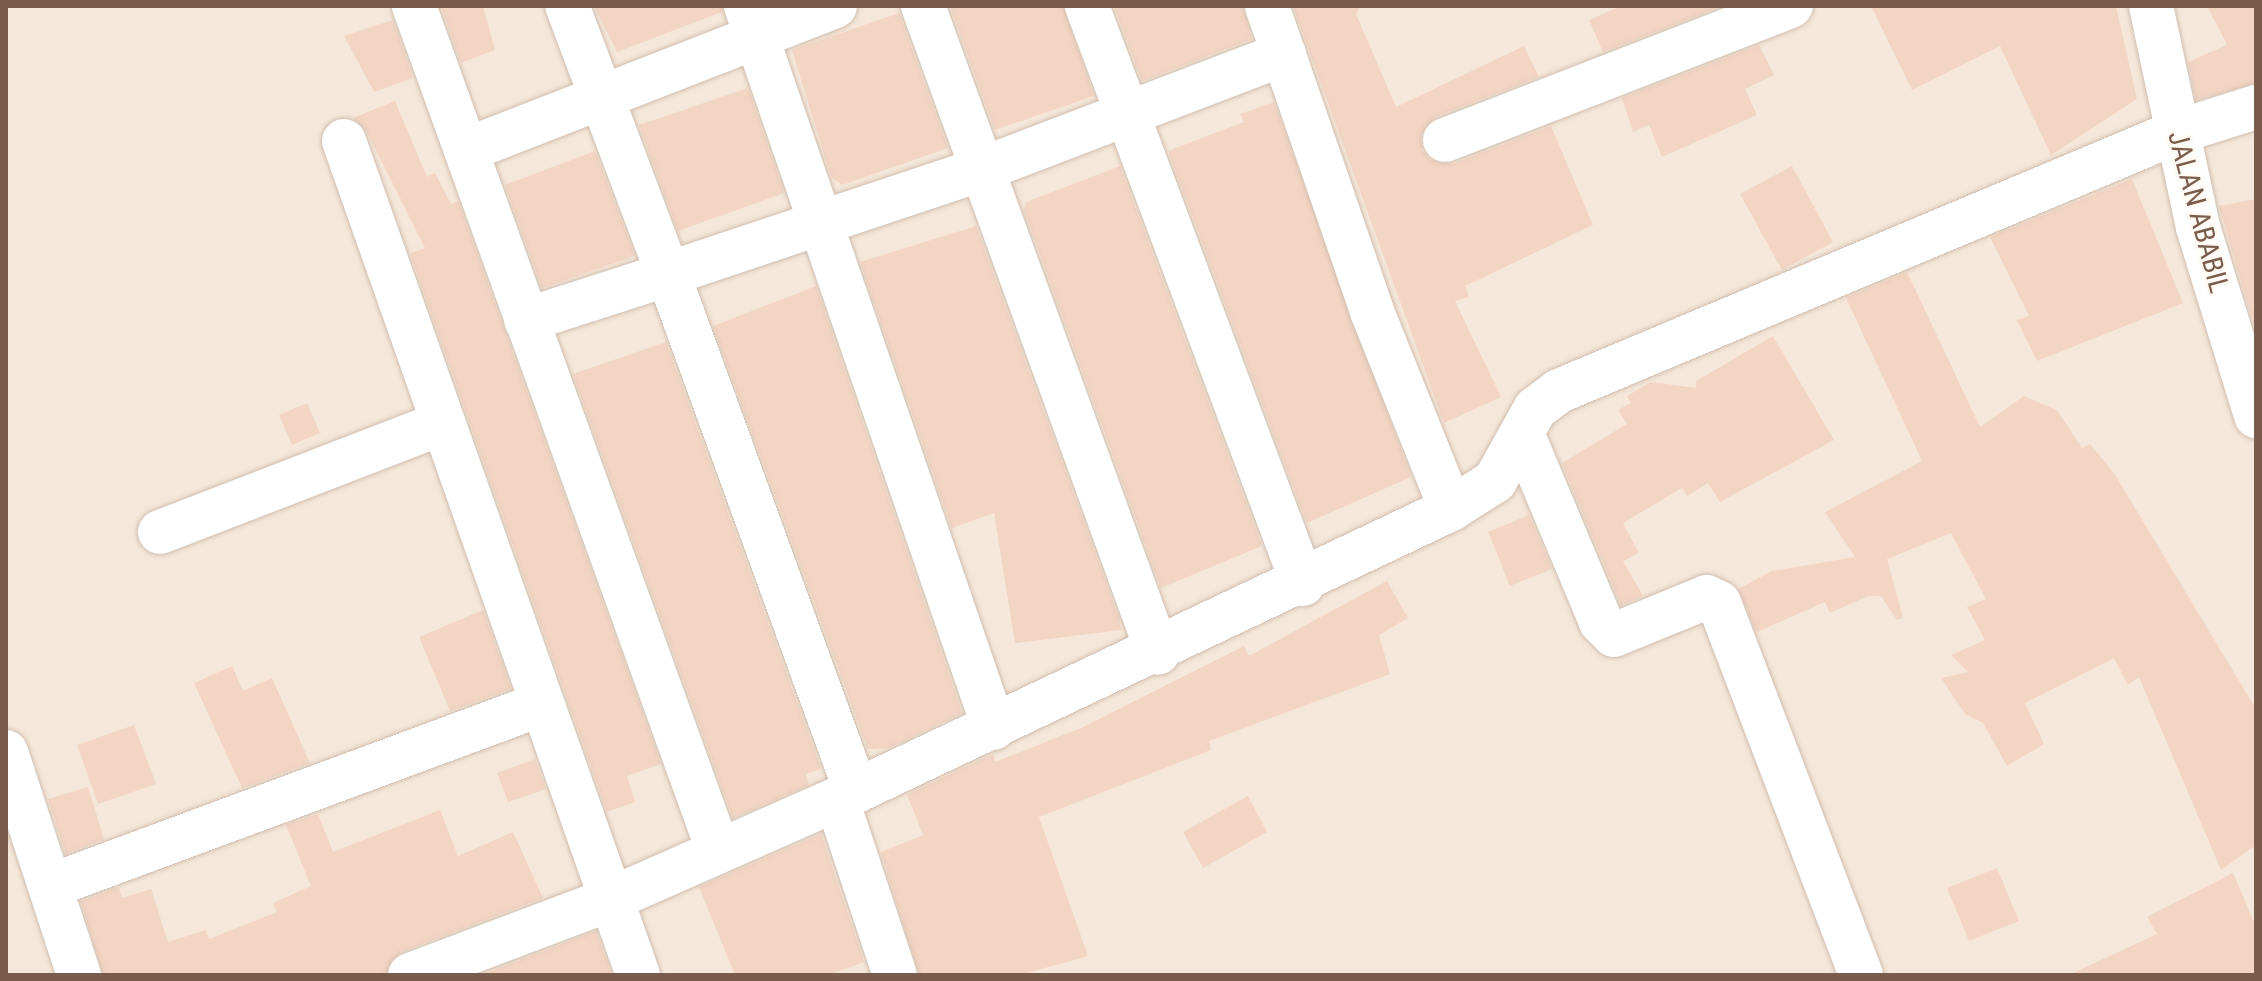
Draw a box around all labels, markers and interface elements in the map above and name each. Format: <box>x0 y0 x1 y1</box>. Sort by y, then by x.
street label: JALAN ABABIL <box>2160 127 2236 297</box>

